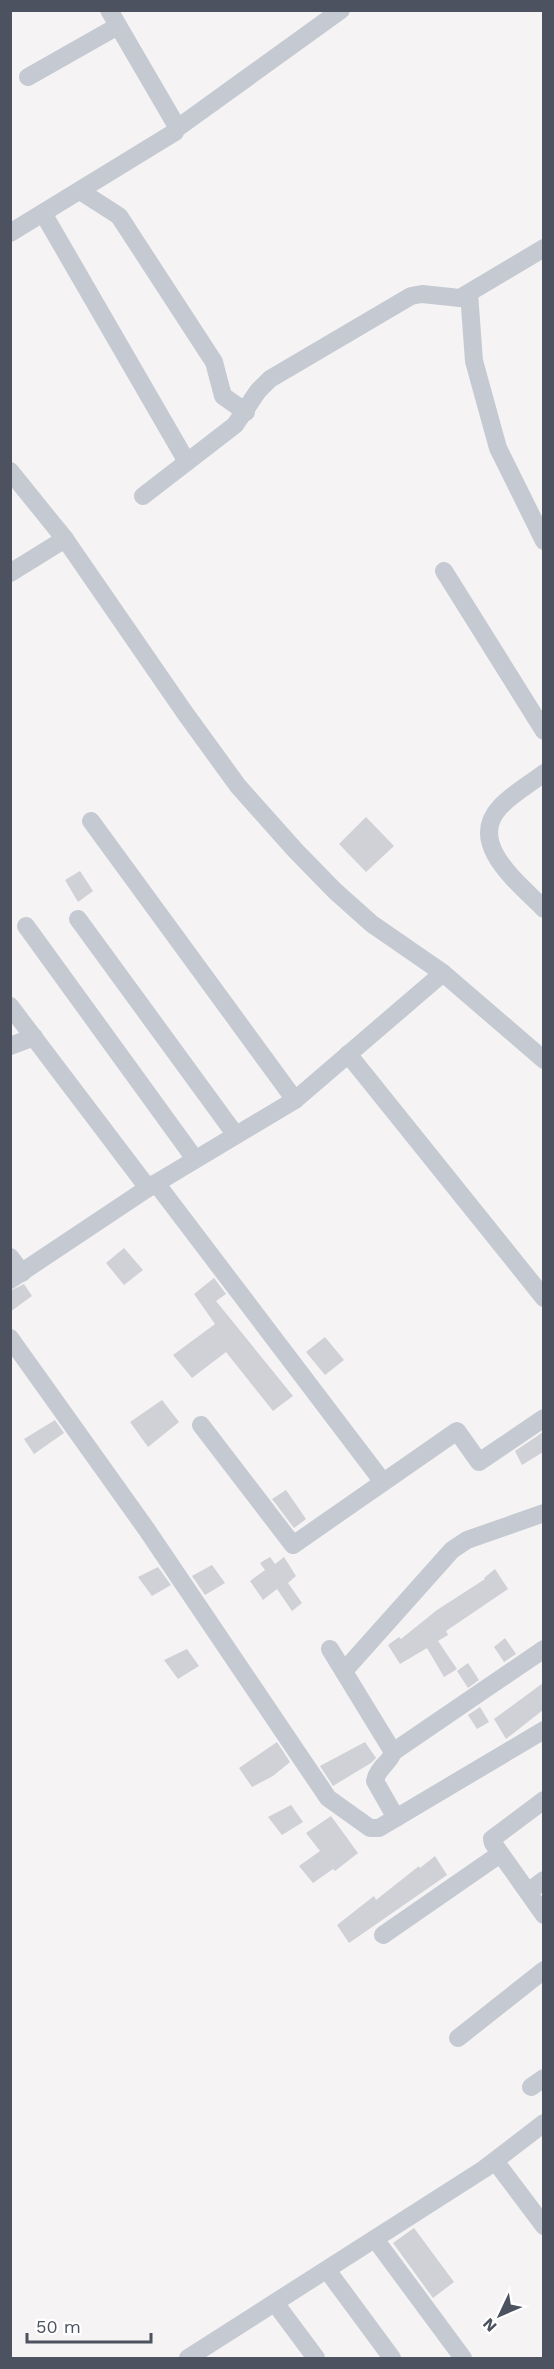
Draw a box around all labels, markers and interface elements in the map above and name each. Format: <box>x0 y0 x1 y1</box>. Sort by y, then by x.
north arrow <box>470 2285 530 2345</box>
scale bar <box>27 2306 152 2344</box>
text: N <box>479 2314 501 2336</box>
text: 50 m <box>36 2316 81 2337</box>

